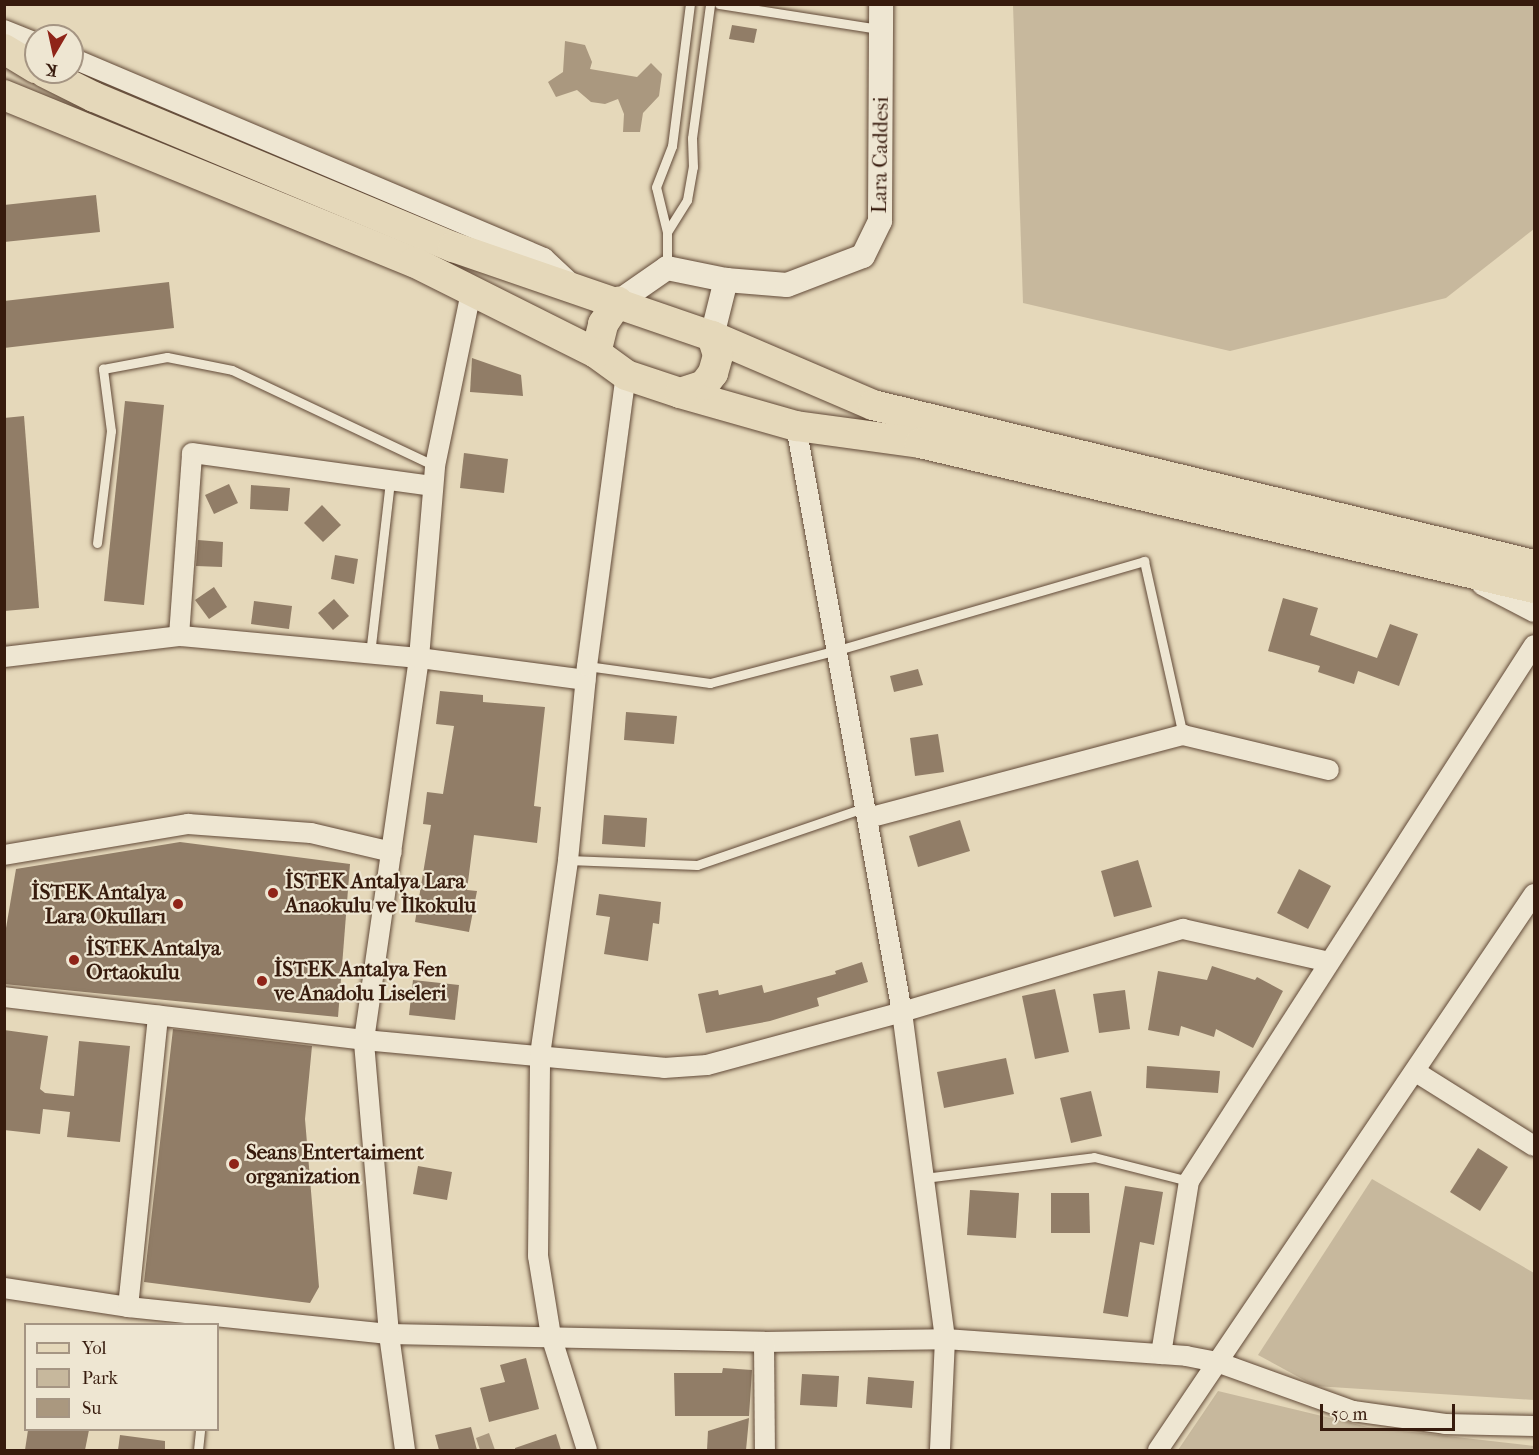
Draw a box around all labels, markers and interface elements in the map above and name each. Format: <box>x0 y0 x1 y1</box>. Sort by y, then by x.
north arrow <box>24 24 84 84</box>
text: K <box>44 60 59 81</box>
street label: Lara Caddesi <box>866 96 894 214</box>
place label: İSTEK Antalya Lara Anaokulu ve İlkokulu <box>285 868 476 918</box>
place label: İSTEK Antalya Lara Okulları <box>31 879 166 929</box>
marker: İSTEK Antalya Lara Anaokulu ve İlkokulu <box>266 886 280 900</box>
marker: İSTEK Antalya Lara Okulları <box>171 897 185 911</box>
place label: İSTEK Antalya Ortaokulu <box>86 935 221 985</box>
marker: İSTEK Antalya Ortaokulu <box>67 953 81 967</box>
place label: İSTEK Antalya Fen ve Anadolu Liseleri <box>274 956 447 1006</box>
marker: İSTEK Antalya Fen ve Anadolu Liseleri <box>255 974 269 988</box>
place label: Seans Entertaiment organization <box>246 1139 424 1189</box>
marker: Seans Entertaiment organization <box>227 1157 241 1171</box>
legend <box>24 1323 219 1431</box>
text: Yol <box>82 1338 107 1359</box>
text: Park <box>82 1368 118 1389</box>
scale bar <box>1323 1392 1458 1430</box>
text: Su <box>82 1398 101 1419</box>
text: 50 m <box>1331 1404 1367 1425</box>

